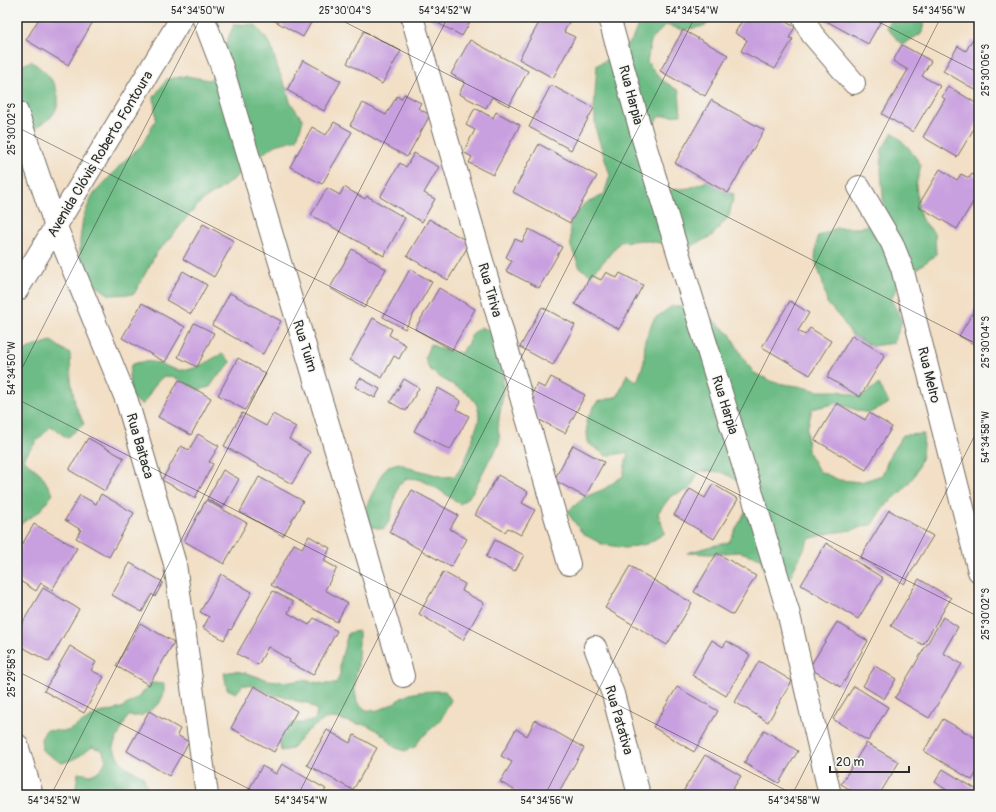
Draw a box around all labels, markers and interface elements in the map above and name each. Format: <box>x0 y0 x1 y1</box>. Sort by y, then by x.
text: 54°34'50"W <box>171 5 225 17</box>
text: 25°30'04"S <box>319 5 371 17</box>
text: 54°34'52"W <box>419 5 472 17</box>
text: 54°34'54"W <box>666 5 719 17</box>
text: 54°34'56"W <box>913 5 966 17</box>
text: 25°30'06"S <box>980 44 992 96</box>
street label: Rua Harpia <box>615 63 647 127</box>
street label: Avenida Clóvis Roberto Fontoura <box>44 68 156 240</box>
text: 25°30'02"S <box>6 103 18 155</box>
street label: Rua Tiriva <box>474 261 506 319</box>
text: 25°30'04"S <box>980 316 992 368</box>
street label: Rua Tuim <box>289 318 321 374</box>
text: 54°34'50"W <box>6 341 18 395</box>
street label: Rua Melro <box>914 345 944 405</box>
street label: Rua Harpia <box>708 373 742 437</box>
street label: Rua Baitaca <box>123 411 157 481</box>
text: 54°34'58"W <box>980 411 992 463</box>
text: 25°30'02"S <box>980 588 992 640</box>
text: 25°29'58"S <box>6 649 18 697</box>
street label: Rua Patativa <box>601 684 637 756</box>
scale bar <box>830 748 909 774</box>
text: 20 m <box>836 755 865 770</box>
text: 54°34'52"W <box>28 795 81 807</box>
text: 54°34'54"W <box>275 795 328 807</box>
text: 54°34'56"W <box>521 795 574 807</box>
text: 54°34'58"W <box>768 795 820 807</box>

